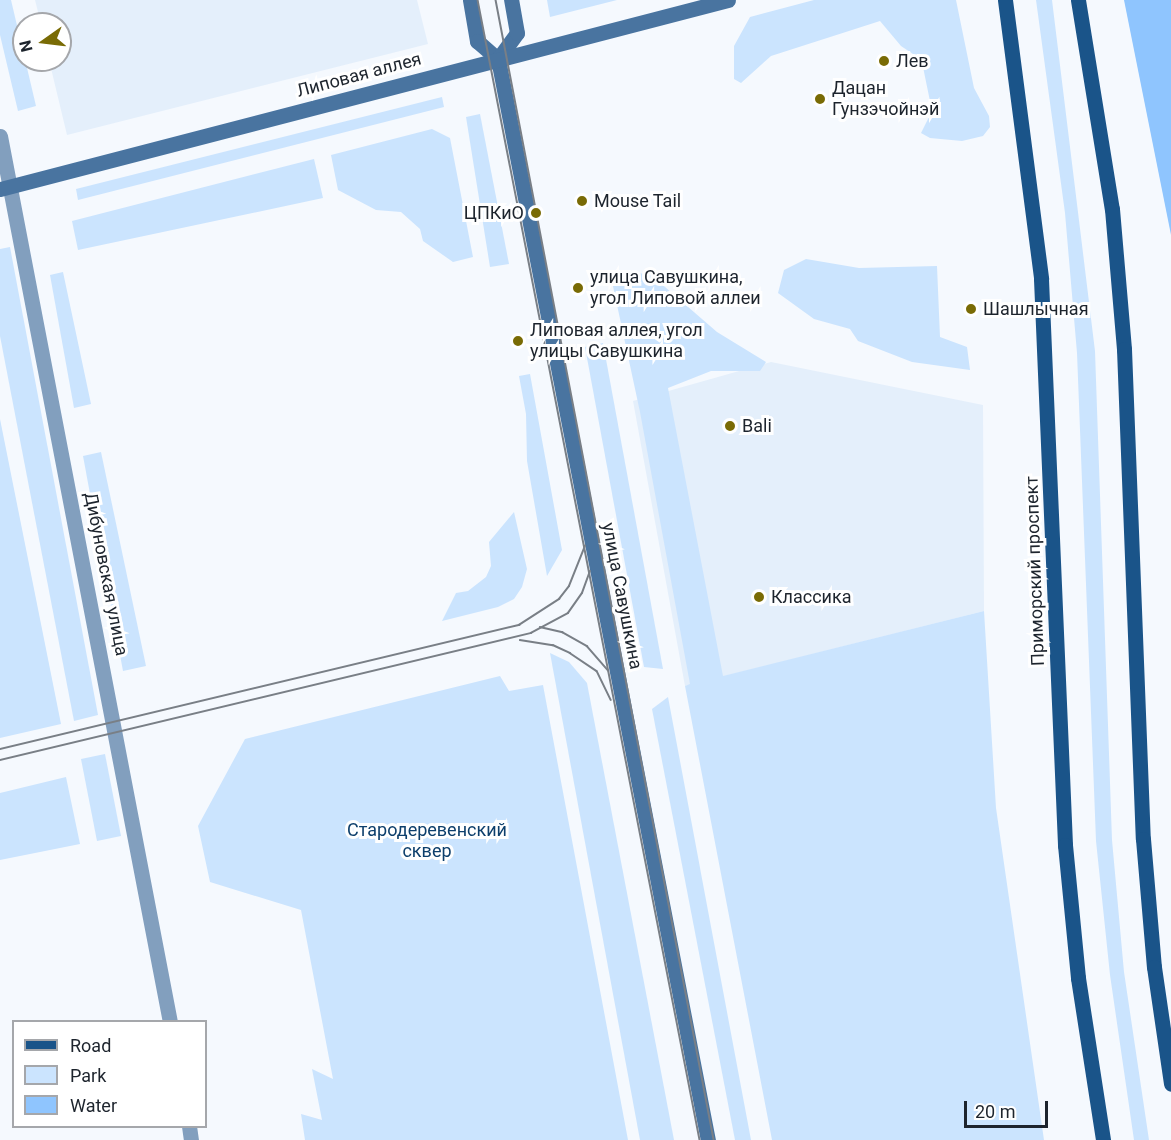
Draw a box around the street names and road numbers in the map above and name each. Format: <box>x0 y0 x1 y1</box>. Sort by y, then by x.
street label: Липовая аллея <box>294 48 424 102</box>
street label: Приморский проспект <box>1021 476 1049 666</box>
street label: Дибуновская улица <box>80 490 132 658</box>
street label: улица Савушкина <box>597 521 647 671</box>

